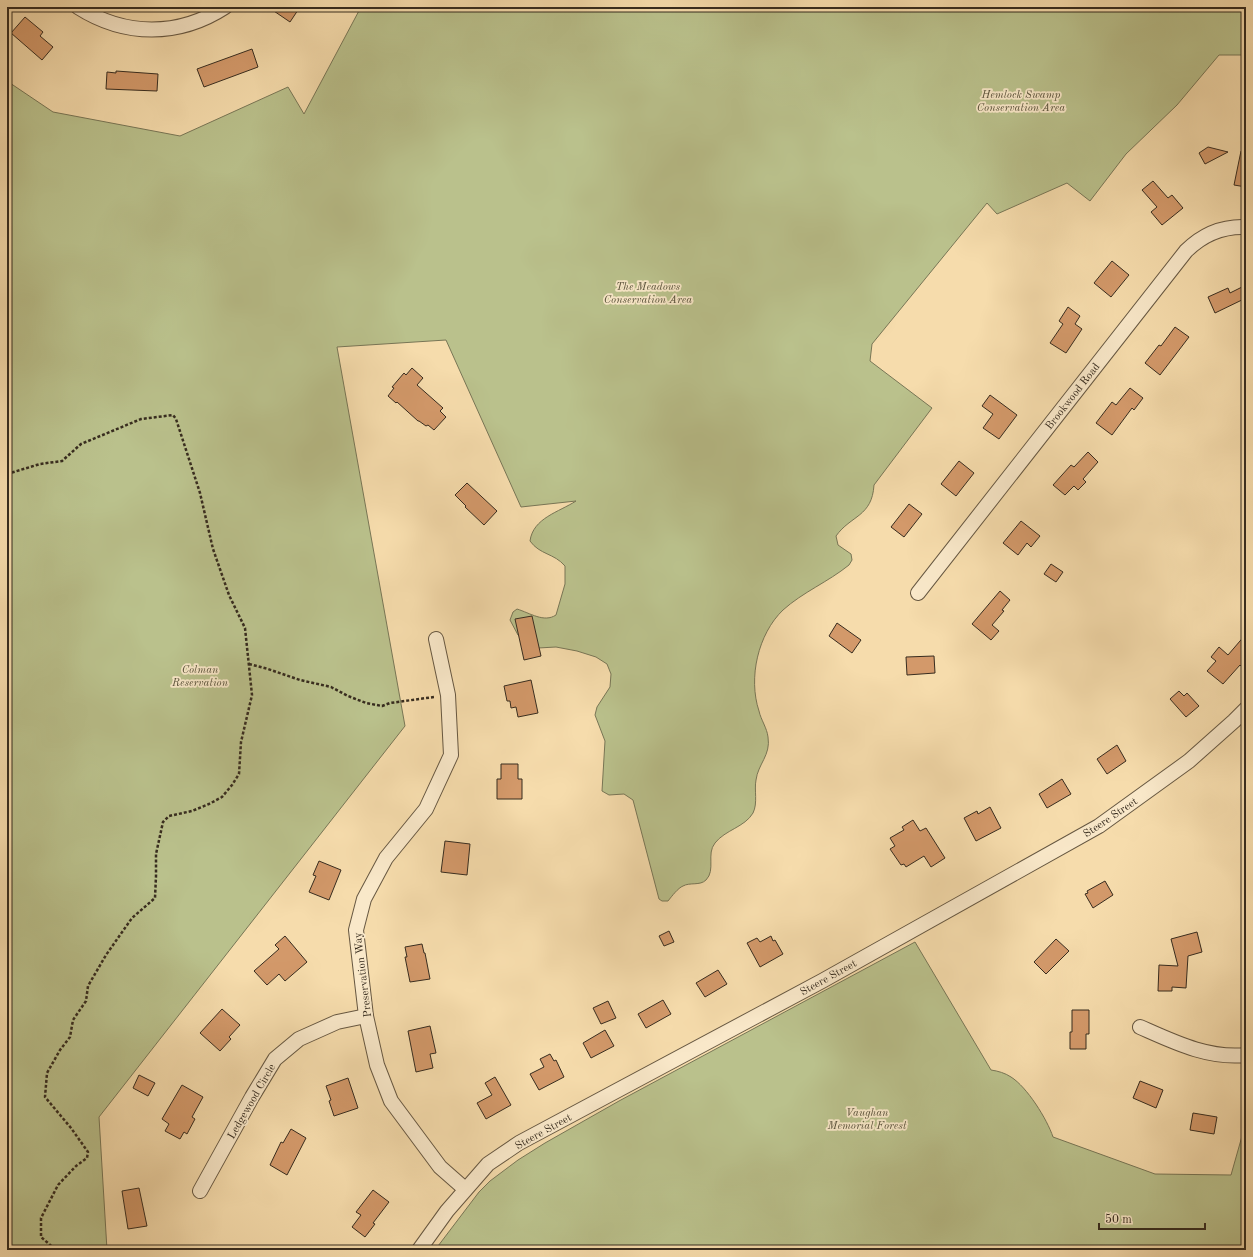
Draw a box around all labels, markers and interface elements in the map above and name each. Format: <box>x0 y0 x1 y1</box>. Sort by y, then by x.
park label: Hemlock Swamp Conservation Area <box>977 90 1065 114</box>
park label: The Meadows Conservation Area <box>604 282 692 306</box>
street label: Brookwood Road <box>1044 361 1103 432</box>
park label: Colman Reservation <box>171 665 229 689</box>
street label: Steere Street <box>1082 796 1140 840</box>
street label: Preservation Way <box>353 932 374 1018</box>
street label: Steere Street <box>799 958 859 998</box>
street label: Ledgewood Circle <box>226 1062 278 1141</box>
park label: Vaughan Memorial Forest <box>827 1108 907 1132</box>
street label: Steere Street <box>514 1112 574 1152</box>
scale bar <box>1099 1205 1205 1231</box>
text: 50 m <box>1105 1213 1132 1226</box>

